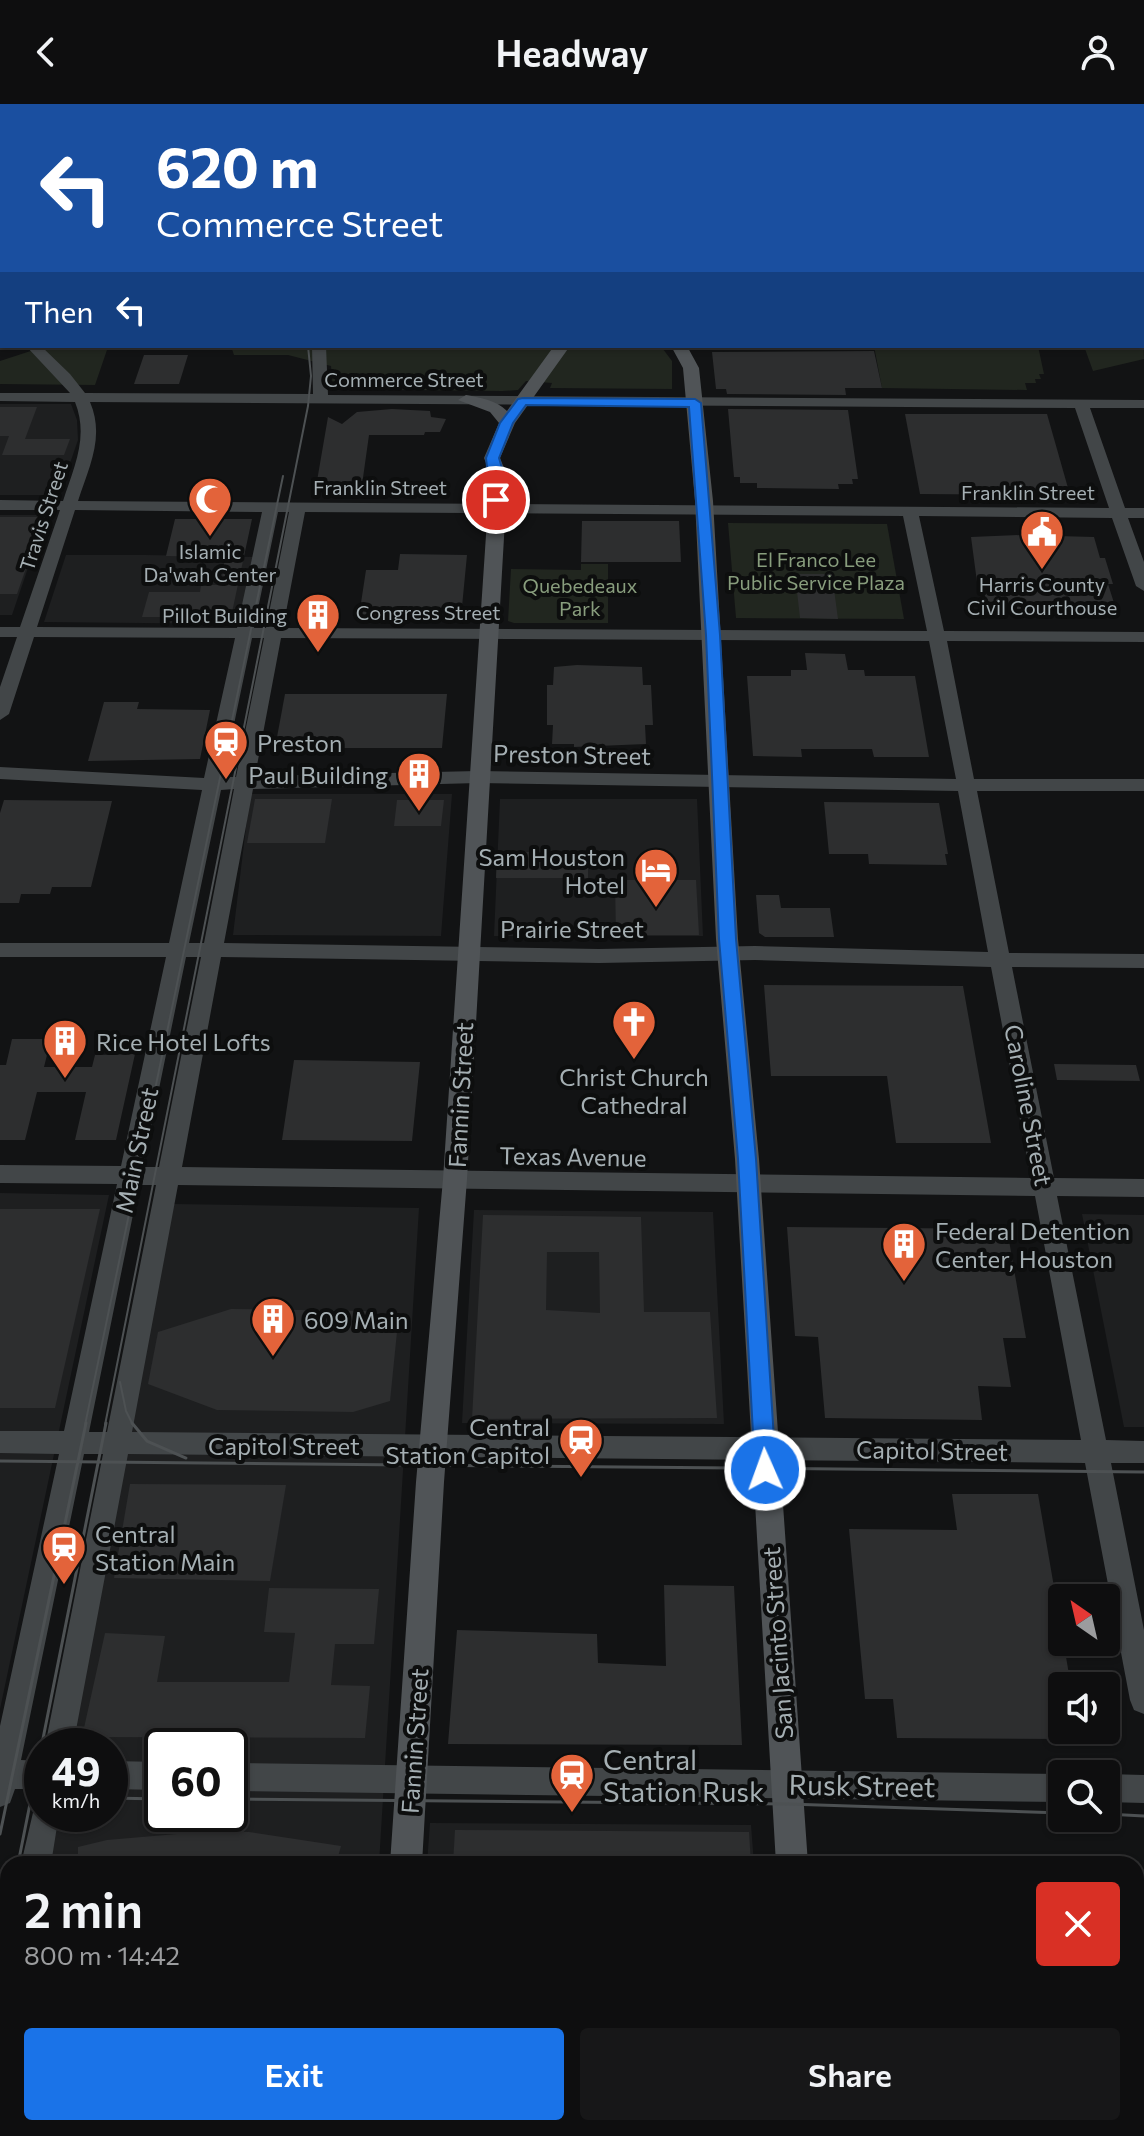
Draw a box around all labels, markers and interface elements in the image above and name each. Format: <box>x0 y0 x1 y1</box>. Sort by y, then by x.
icon: back <box>24 30 68 74</box>
text: Headway <box>495 30 649 74</box>
icon: person <box>1076 30 1120 74</box>
text: 620 m <box>156 131 319 200</box>
icon: left <box>24 136 128 240</box>
text: Commerce Street <box>156 200 443 244</box>
icon: left <box>109 288 153 332</box>
text: Then <box>24 292 93 329</box>
street label: Commerce Street <box>324 367 484 391</box>
street label: Travis Street <box>14 458 72 574</box>
pin <box>462 466 530 534</box>
mosque icon: Islamic Da'wah Center <box>186 475 234 538</box>
street label: Franklin Street <box>313 475 447 499</box>
icon: arrive <box>474 478 518 522</box>
street label: Franklin Street <box>961 480 1095 504</box>
public building icon: Harris County Civil Courthouse <box>1018 508 1066 571</box>
place label: Islamic Da'wah Center <box>143 539 277 586</box>
park label: El Franco Lee Public Service Plaza <box>727 547 905 594</box>
place label: Harris County Civil Courthouse <box>967 572 1117 619</box>
park label: Quebedeaux Park <box>523 573 638 620</box>
building icon: Pillot Building <box>294 591 342 654</box>
street label: Congress Street <box>356 600 500 624</box>
place label: Pillot Building <box>162 603 287 627</box>
station icon: Preston <box>202 718 250 781</box>
place label: Preston <box>257 728 343 757</box>
street label: Preston Street <box>493 738 651 770</box>
building icon: Paul Building <box>395 750 443 813</box>
place label: Paul Building <box>248 760 388 789</box>
place label: Sam Houston Hotel <box>478 842 625 899</box>
hotel icon: Sam Houston Hotel <box>632 846 680 909</box>
street label: Prairie Street <box>500 914 644 943</box>
church icon: Christ Church Cathedral <box>610 998 658 1061</box>
building icon: Rice Hotel Lofts <box>41 1017 89 1080</box>
street label: Fannin Street <box>442 1021 478 1169</box>
street label: Caroline Street <box>999 1022 1059 1188</box>
place label: Rice Hotel Lofts <box>96 1027 271 1056</box>
place label: Christ Church Cathedral <box>559 1062 709 1119</box>
street label: Main Street <box>109 1084 163 1215</box>
street label: Texas Avenue <box>499 1140 647 1172</box>
place label: Federal Detention Center, Houston <box>935 1216 1130 1273</box>
building icon: Federal Detention Center, Houston <box>880 1220 928 1283</box>
building icon: 609 Main <box>249 1295 297 1358</box>
place label: 609 Main <box>304 1305 409 1334</box>
place label: Central Station Capitol <box>386 1412 550 1469</box>
station icon: Central Station Capitol <box>557 1416 605 1479</box>
position arrow <box>723 1428 807 1512</box>
street label: Capitol Street <box>208 1431 360 1460</box>
street label: Capitol Street <box>856 1434 1008 1466</box>
place label: Central Station Main <box>95 1519 235 1576</box>
station icon: Central Station Main <box>40 1523 88 1586</box>
street label: San Jacinto Street <box>756 1546 798 1740</box>
north arrow <box>1048 1584 1120 1656</box>
map controls <box>1048 1584 1120 1832</box>
street label: Fannin Street <box>394 1667 434 1815</box>
button: sound <box>1048 1672 1120 1744</box>
speed limit sign: 60 <box>144 1728 248 1832</box>
place label: Central Station Rusk <box>603 1742 764 1808</box>
text: 49 <box>51 1745 101 1794</box>
station icon: Central Station Rusk <box>548 1751 596 1814</box>
button: search <box>1048 1760 1120 1832</box>
street label: Rusk Street <box>788 1767 936 1803</box>
text: km/h <box>52 1788 100 1812</box>
text: 2 min <box>24 1879 143 1938</box>
button: close <box>1036 1882 1120 1966</box>
text: 800 m · 14:42 <box>24 1939 180 1970</box>
button: Exit <box>24 2028 564 2120</box>
button: Share <box>580 2028 1120 2120</box>

